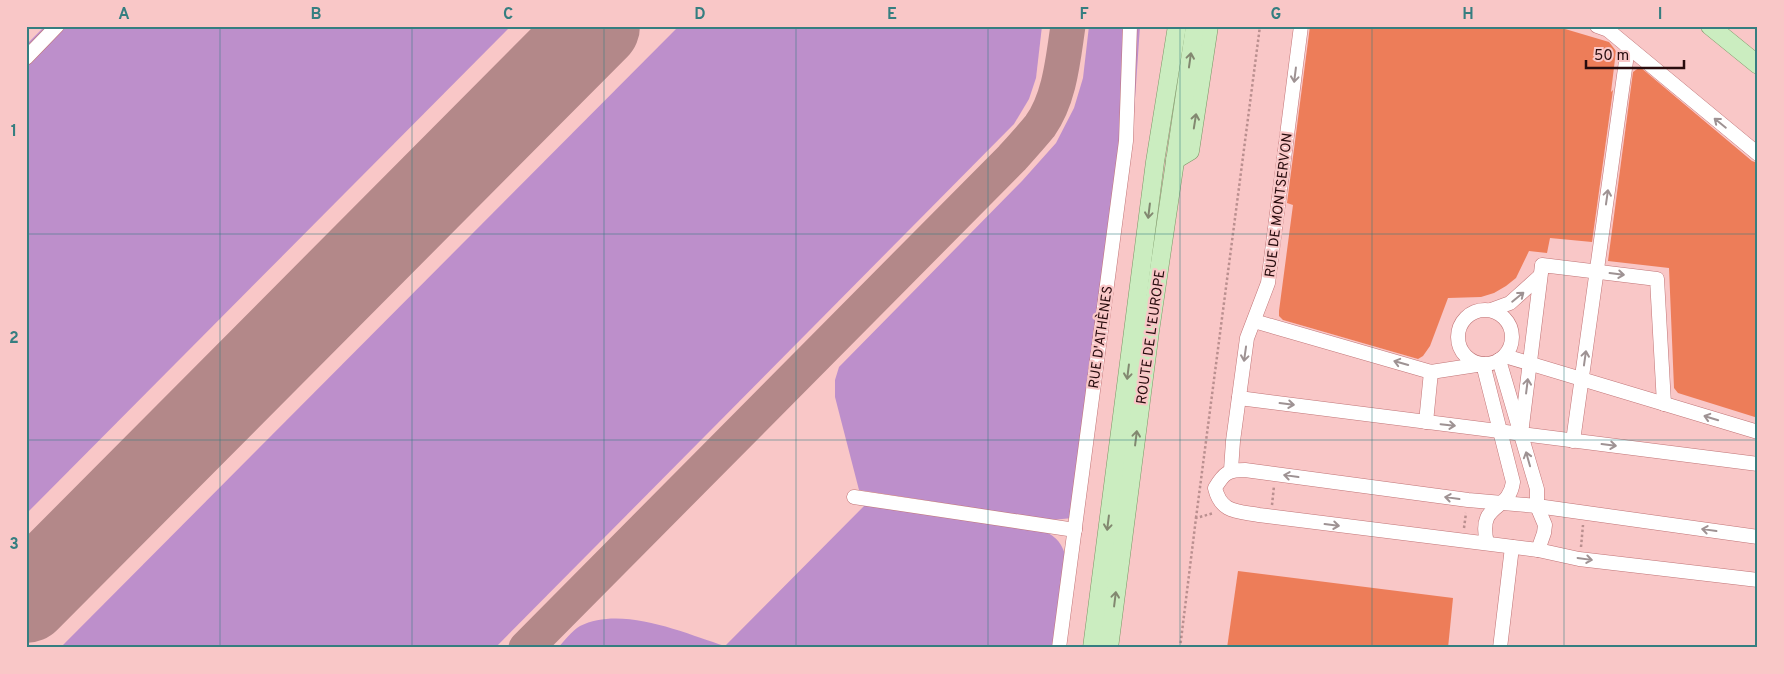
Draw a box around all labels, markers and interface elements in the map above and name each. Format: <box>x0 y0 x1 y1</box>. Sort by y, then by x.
text: A <box>118 5 130 25</box>
text: B <box>310 5 322 25</box>
text: C <box>503 5 513 25</box>
text: D <box>694 5 706 25</box>
text: E <box>887 5 897 25</box>
text: F <box>1079 5 1089 25</box>
text: G <box>1271 5 1281 25</box>
text: H <box>1462 5 1474 25</box>
text: I <box>1658 5 1662 25</box>
scale bar <box>1586 38 1684 70</box>
text: 50 m <box>1594 47 1629 66</box>
one-way arrow <box>1185 52 1195 68</box>
one-way arrow <box>1290 66 1300 82</box>
one-way arrow <box>1190 113 1200 129</box>
one-way arrow <box>1714 117 1727 128</box>
text: 1 <box>11 122 17 142</box>
street label: RUE DE MONTSERVON <box>1262 132 1297 278</box>
one-way arrow <box>1602 189 1612 205</box>
one-way arrow <box>1144 202 1154 218</box>
street label: ROUTE DE L'EUROPE <box>1134 269 1169 406</box>
one-way arrow <box>1608 269 1624 279</box>
street label: RUE D'ATHÈNES <box>1085 285 1117 390</box>
one-way arrow <box>1511 291 1524 302</box>
text: 2 <box>9 329 19 349</box>
one-way arrow <box>1240 345 1250 361</box>
one-way arrow <box>1580 350 1590 366</box>
one-way arrow <box>1393 358 1409 368</box>
one-way arrow <box>1123 363 1133 379</box>
one-way arrow <box>1522 378 1532 394</box>
one-way arrow <box>1279 399 1295 409</box>
one-way arrow <box>1703 412 1719 422</box>
one-way arrow <box>1440 420 1456 430</box>
one-way arrow <box>1131 431 1141 447</box>
one-way arrow <box>1601 440 1617 450</box>
one-way arrow <box>1522 451 1532 467</box>
one-way arrow <box>1283 471 1299 481</box>
one-way arrow <box>1444 493 1460 503</box>
one-way arrow <box>1103 515 1113 531</box>
one-way arrow <box>1324 520 1340 530</box>
one-way arrow <box>1702 525 1718 535</box>
text: 3 <box>9 535 19 555</box>
one-way arrow <box>1577 554 1593 564</box>
one-way arrow <box>1110 592 1120 608</box>

